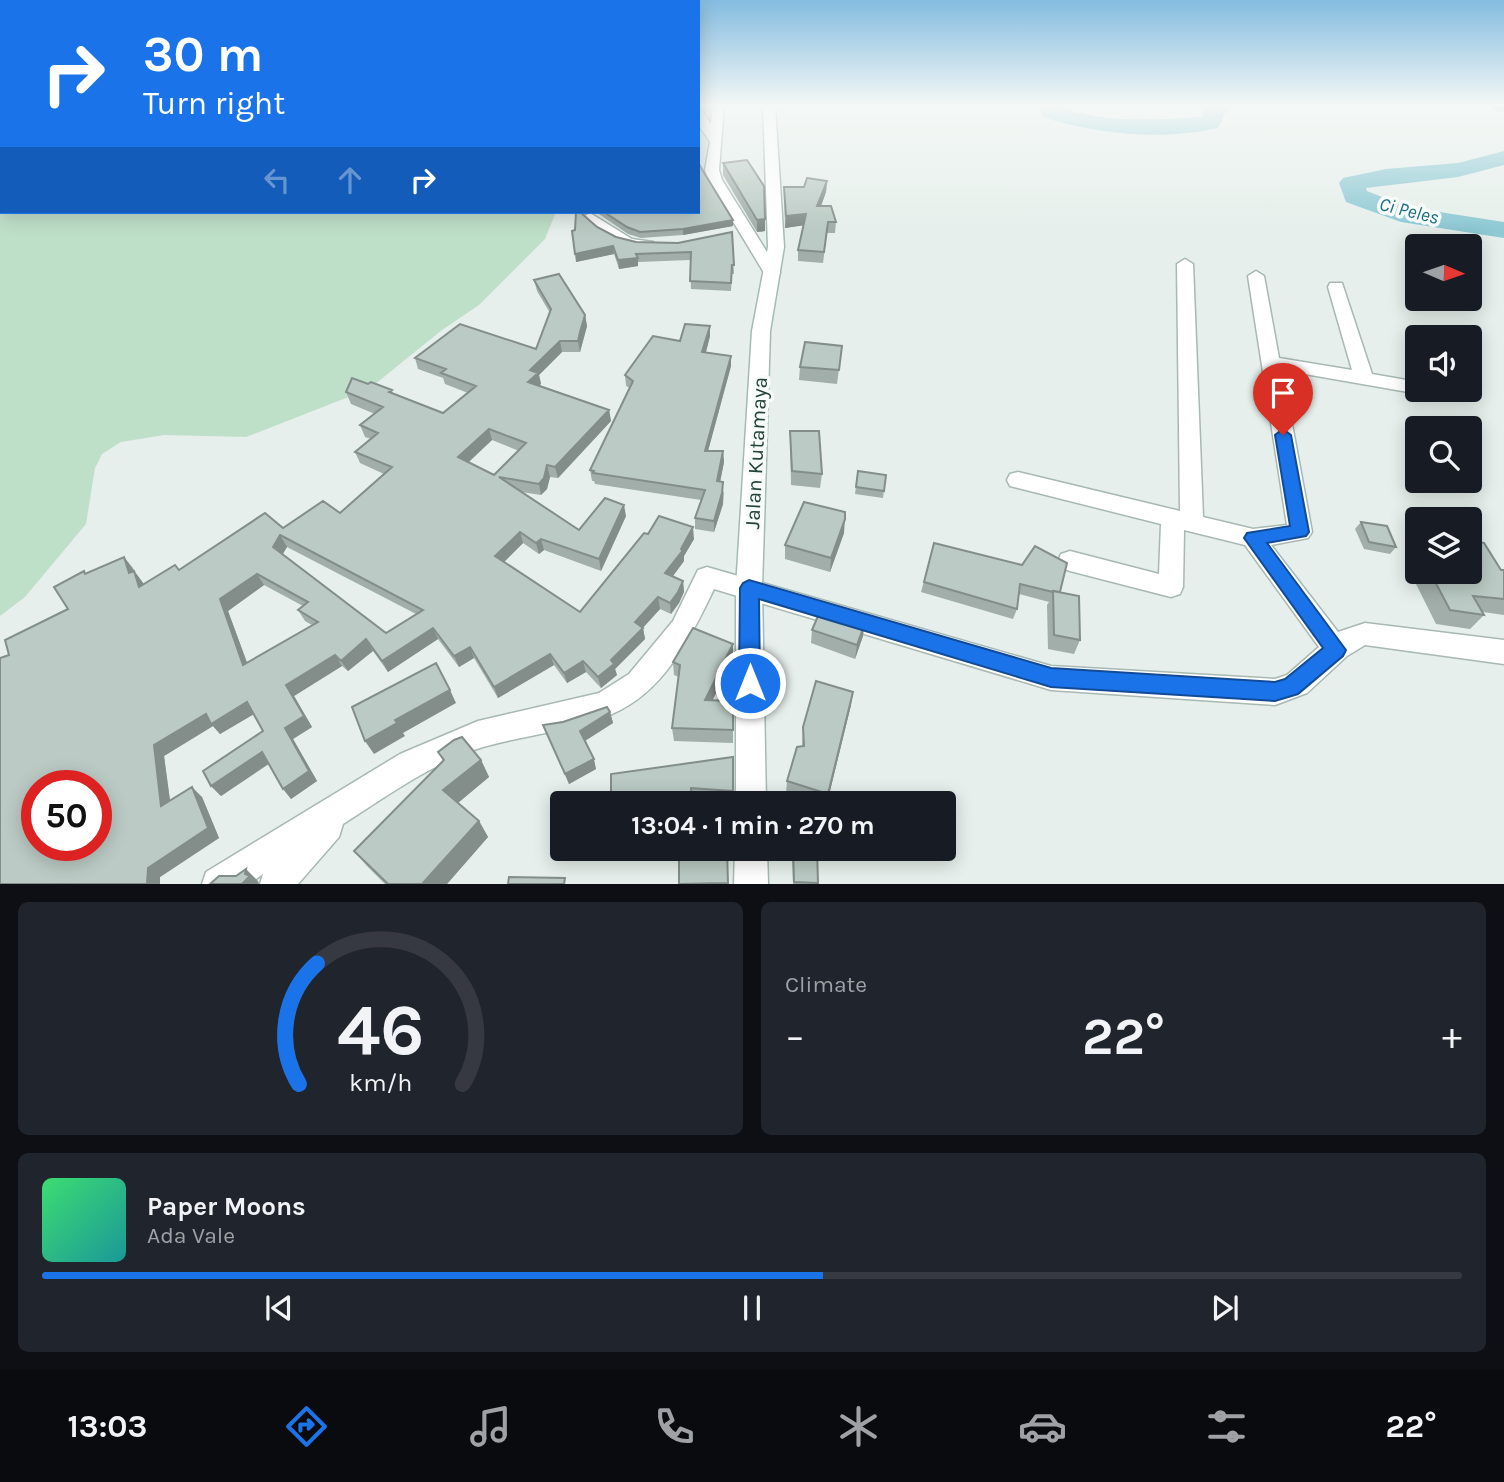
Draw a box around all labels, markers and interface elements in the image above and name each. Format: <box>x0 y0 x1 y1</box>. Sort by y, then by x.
text: 30 m <box>143 26 263 83</box>
icon: right <box>28 28 119 119</box>
text: Turn right <box>143 85 285 122</box>
icon: left <box>258 161 296 199</box>
icon: ahead <box>331 161 369 199</box>
icon: right <box>404 161 442 199</box>
water label: Ci Peles <box>1377 193 1441 229</box>
north arrow <box>1405 234 1482 312</box>
map controls <box>1405 234 1482 584</box>
button: sound <box>1405 325 1482 402</box>
pin <box>1253 363 1313 435</box>
icon: arrive <box>1264 374 1302 412</box>
street label: Jalan Kutamaya <box>740 376 772 530</box>
button: search <box>1405 416 1482 493</box>
button: layers <box>1405 507 1482 584</box>
position arrow <box>713 646 787 720</box>
speed limit sign: 50 <box>21 770 112 861</box>
text: 13:04 · 1 min · 270 m <box>631 810 875 841</box>
text: Climate <box>785 971 867 998</box>
text: 46 <box>337 988 424 1073</box>
text: 22° <box>1082 1006 1165 1067</box>
text: − <box>785 1014 805 1059</box>
text: + <box>1442 1014 1462 1059</box>
text: km/h <box>349 1068 412 1097</box>
text: Paper Moons <box>147 1191 306 1222</box>
text: Ada Vale <box>147 1222 235 1249</box>
icon: previous <box>260 1289 298 1327</box>
icon: pause <box>733 1289 771 1327</box>
icon: next <box>1206 1289 1244 1327</box>
icon: directions <box>282 1402 331 1451</box>
icon: music <box>466 1402 515 1451</box>
icon: phone <box>650 1402 699 1451</box>
icon: climate <box>834 1402 883 1451</box>
icon: car <box>1018 1402 1067 1451</box>
icon: filters <box>1202 1402 1251 1451</box>
text: 13:03 <box>67 1408 148 1445</box>
text: 22° <box>1385 1408 1437 1445</box>

